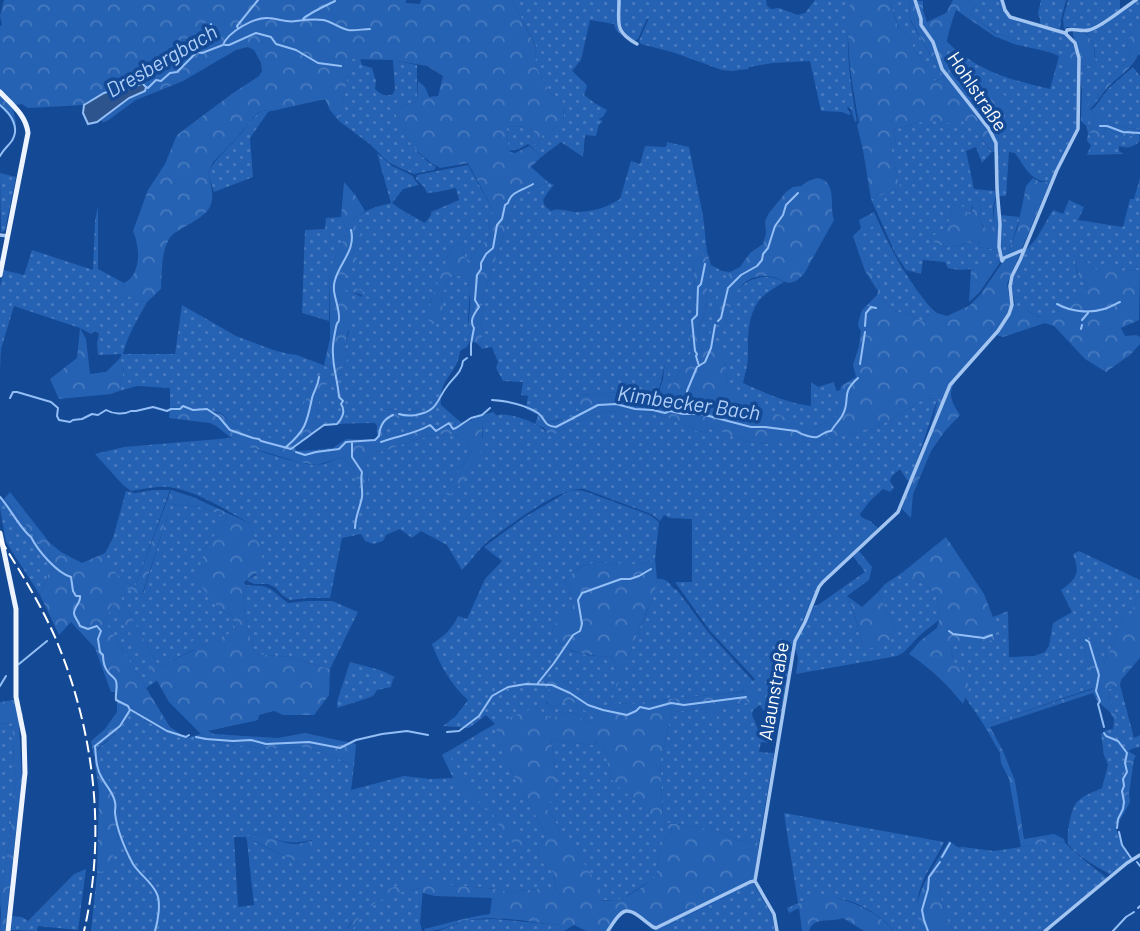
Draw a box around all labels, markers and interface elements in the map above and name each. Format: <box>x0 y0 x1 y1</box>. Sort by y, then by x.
water label: Dresbergbach <box>101 18 221 102</box>
street label: Hohlstraße <box>943 47 1013 135</box>
water label: Kimbecker Bach <box>616 380 762 424</box>
street label: Alaunstraße <box>753 640 793 742</box>

